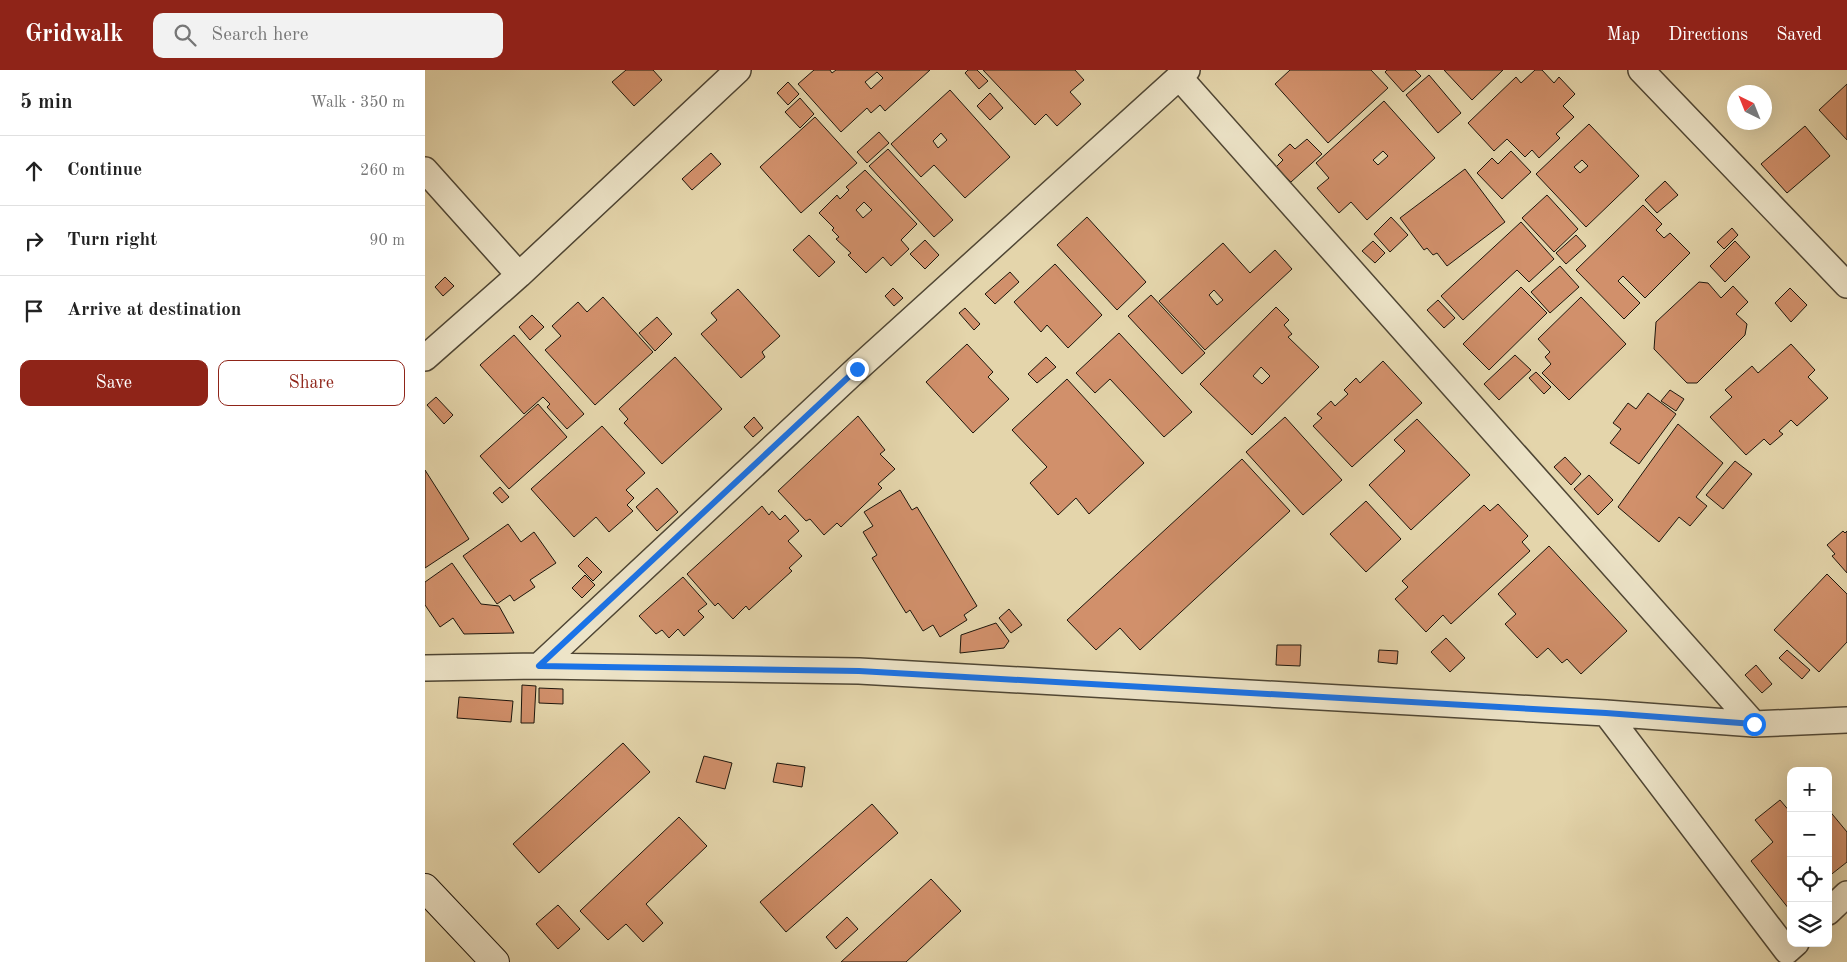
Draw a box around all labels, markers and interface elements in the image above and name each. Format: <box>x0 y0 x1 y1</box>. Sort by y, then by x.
search box <box>153 13 503 58</box>
icon: search <box>171 21 199 49</box>
text: Gridwalk <box>25 23 123 47</box>
text: Search here <box>211 26 309 45</box>
text: Map <box>1607 26 1640 44</box>
text: Directions <box>1668 26 1748 44</box>
text: Saved <box>1776 26 1822 44</box>
north arrow <box>1727 85 1772 130</box>
text: 5 min <box>20 92 73 113</box>
text: Walk · 350 m <box>310 95 405 111</box>
icon: ahead <box>20 157 48 185</box>
text: Continue <box>67 161 142 180</box>
text: 260 m <box>360 163 405 179</box>
icon: right <box>20 227 48 255</box>
text: Turn right <box>67 231 157 250</box>
text: 90 m <box>369 233 405 249</box>
icon: arrive <box>20 297 48 325</box>
text: Arrive at destination <box>67 301 241 320</box>
route end <box>846 358 869 381</box>
button: Save <box>20 360 208 406</box>
button: Share <box>218 360 405 406</box>
route start <box>1743 713 1766 736</box>
map controls <box>1787 767 1832 947</box>
button: + <box>1787 767 1832 812</box>
button: − <box>1787 812 1832 857</box>
button: locate <box>1787 857 1832 902</box>
button: layers <box>1787 902 1832 947</box>

